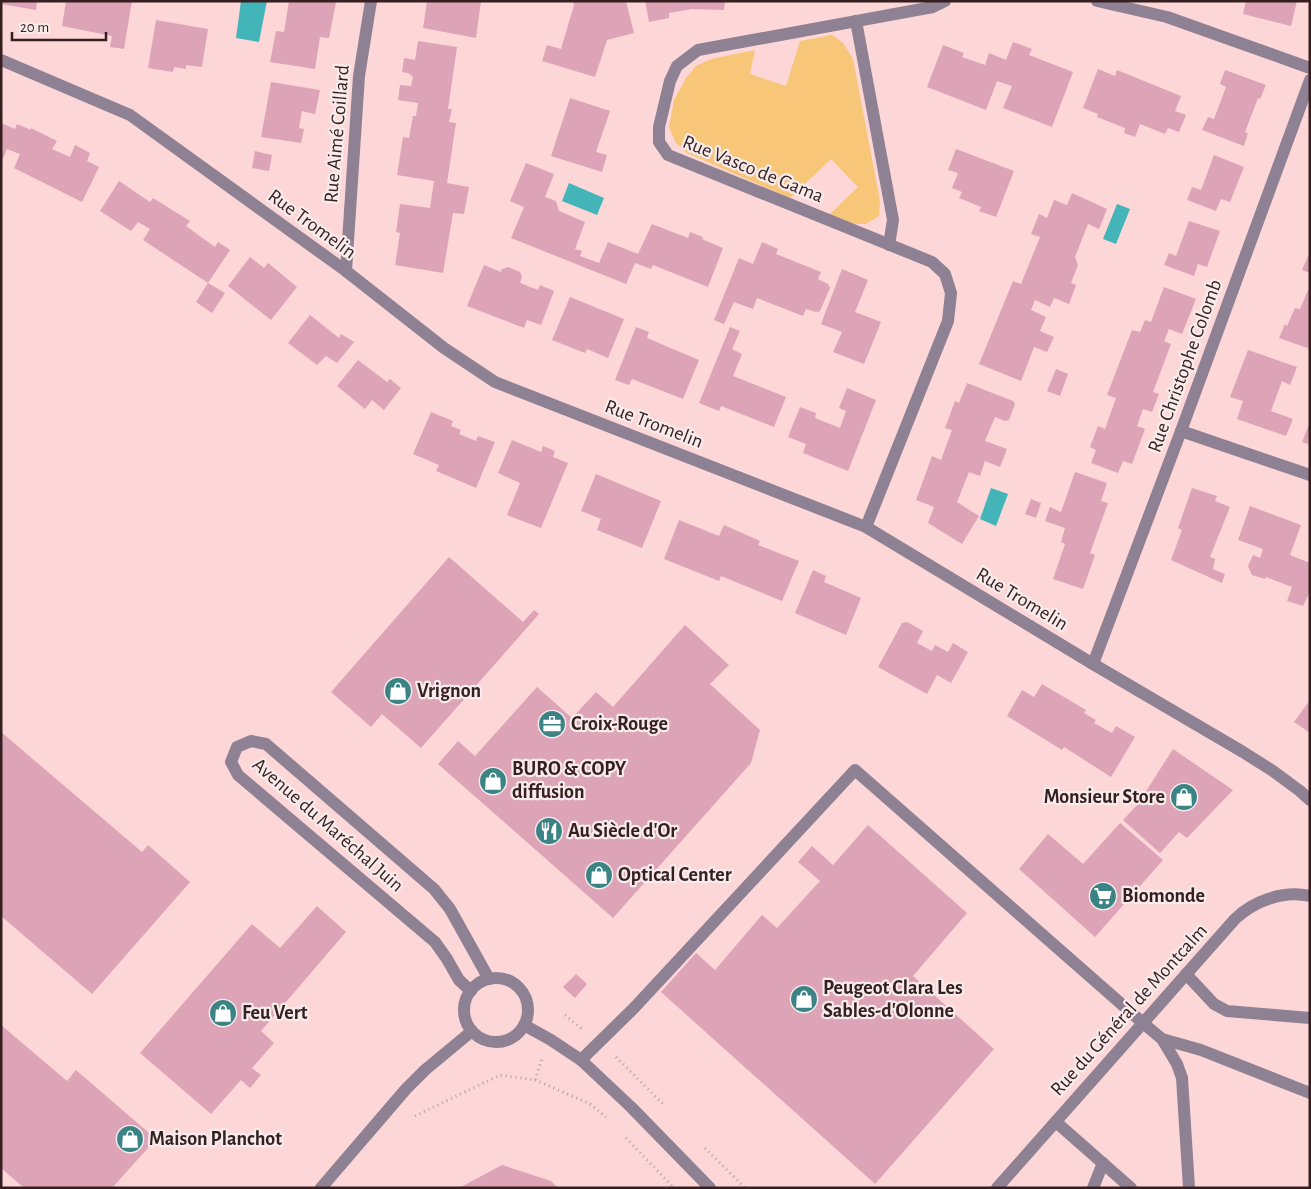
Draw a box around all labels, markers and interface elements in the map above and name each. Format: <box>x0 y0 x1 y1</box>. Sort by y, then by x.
scale bar <box>12 10 106 42</box>
text: 20 m <box>20 20 49 35</box>
street label: Rue Aimé Coillard <box>321 64 353 204</box>
street label: Rue Vasco de Gama <box>680 132 826 206</box>
street label: Rue Tromelin <box>264 186 360 262</box>
street label: Rue Christophe Colomb <box>1144 277 1226 455</box>
street label: Rue Tromelin <box>602 396 706 452</box>
street label: Rue Tromelin <box>973 564 1071 634</box>
shop icon: Vrignon <box>383 676 413 706</box>
place label: Vrignon <box>417 681 481 701</box>
office icon: Croix-Rouge <box>537 709 567 739</box>
place label: Croix-Rouge <box>571 714 668 734</box>
street label: Avenue du Maréchal Juin <box>249 754 407 896</box>
place label: BURO & COPY diffusion <box>512 759 627 802</box>
shop icon: BURO & COPY diffusion <box>478 766 508 796</box>
shop icon: Monsieur Store <box>1169 782 1199 812</box>
place label: Monsieur Store <box>1044 787 1165 807</box>
restaurant icon: Au Siècle d'Or <box>534 816 564 846</box>
place label: Au Siècle d'Or <box>568 821 677 841</box>
shop icon: Optical Center <box>584 860 614 890</box>
place label: Optical Center <box>618 865 732 885</box>
supermarket icon: Biomonde <box>1088 881 1118 911</box>
place label: Biomonde <box>1122 886 1205 906</box>
street label: Rue du Général de Montcalm <box>1047 920 1211 1100</box>
place label: Peugeot Clara Les Sables-d'Olonne <box>823 978 963 1021</box>
shop icon: Peugeot Clara Les Sables-d'Olonne <box>789 984 819 1014</box>
shop icon: Feu Vert <box>208 998 238 1028</box>
place label: Feu Vert <box>242 1003 308 1023</box>
shop icon: Maison Planchot <box>115 1124 145 1154</box>
place label: Maison Planchot <box>149 1129 282 1149</box>

